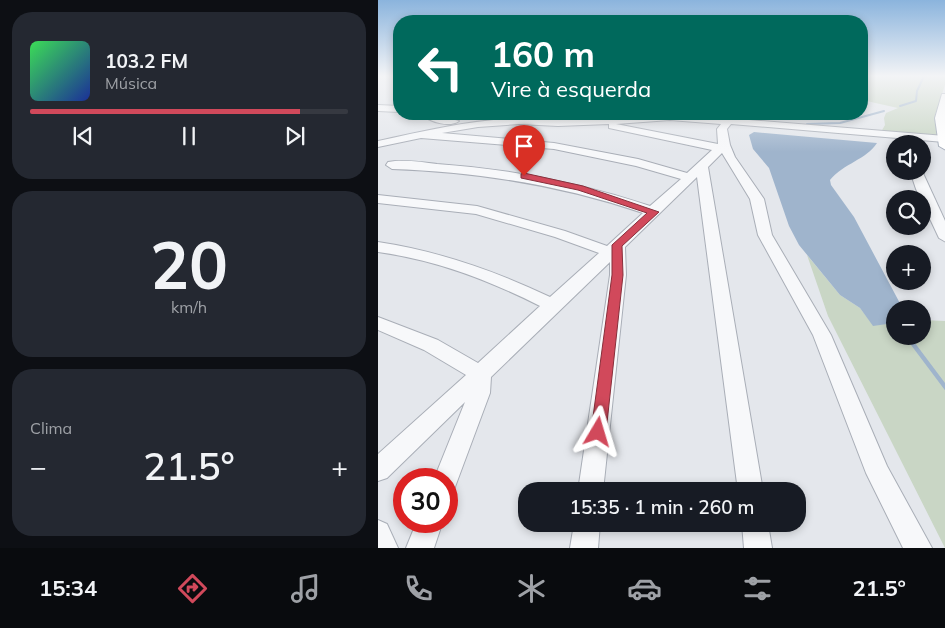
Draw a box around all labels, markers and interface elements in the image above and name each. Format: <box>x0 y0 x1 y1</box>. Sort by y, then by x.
text: 160 m <box>491 32 595 76</box>
icon: left <box>408 35 473 100</box>
text: 103.2 FM <box>105 49 188 73</box>
text: Música <box>105 73 157 93</box>
text: Vire à esquerda <box>491 75 651 103</box>
icon: previous <box>69 122 97 150</box>
icon: pause <box>175 122 203 150</box>
icon: next <box>281 122 309 150</box>
pin <box>503 125 545 176</box>
icon: arrive <box>510 132 538 160</box>
map controls <box>886 135 931 345</box>
button: sound <box>886 135 931 180</box>
button: search <box>886 190 931 235</box>
text: 20 <box>150 224 228 305</box>
button: + <box>886 245 931 290</box>
text: km/h <box>171 297 207 317</box>
button: − <box>886 300 931 345</box>
position arrow <box>571 405 623 457</box>
text: Clima <box>30 418 72 438</box>
text: 21.5° <box>143 442 235 490</box>
text: − <box>30 449 47 484</box>
text: + <box>331 449 348 484</box>
speed limit sign: 30 <box>393 468 458 533</box>
text: 15:35 · 1 min · 260 m <box>569 495 755 519</box>
icon: directions <box>175 571 210 606</box>
icon: music <box>288 571 323 606</box>
icon: phone <box>401 571 436 606</box>
icon: climate <box>514 571 549 606</box>
icon: car <box>627 571 662 606</box>
icon: filters <box>740 571 775 606</box>
text: 15:34 <box>39 574 97 602</box>
text: 21.5° <box>853 574 906 602</box>

